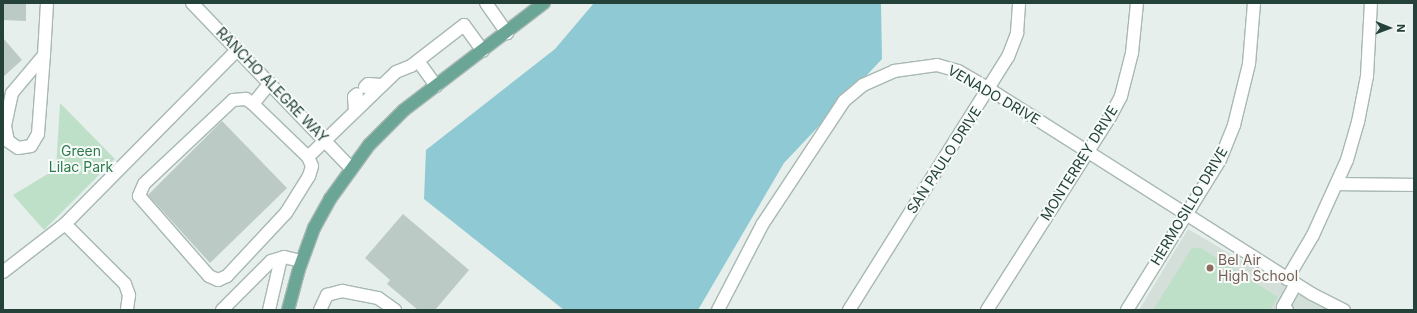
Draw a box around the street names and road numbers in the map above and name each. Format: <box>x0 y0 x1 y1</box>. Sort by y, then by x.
street label: RANCHO ALEGRE WAY <box>213 24 331 146</box>
street label: VENADO DRIVE <box>945 62 1043 128</box>
street label: SAN PAULO DRIVE <box>903 103 985 217</box>
street label: MONTERREY DRIVE <box>1037 103 1121 223</box>
street label: HERMOSILLO DRIVE <box>1147 144 1231 268</box>

